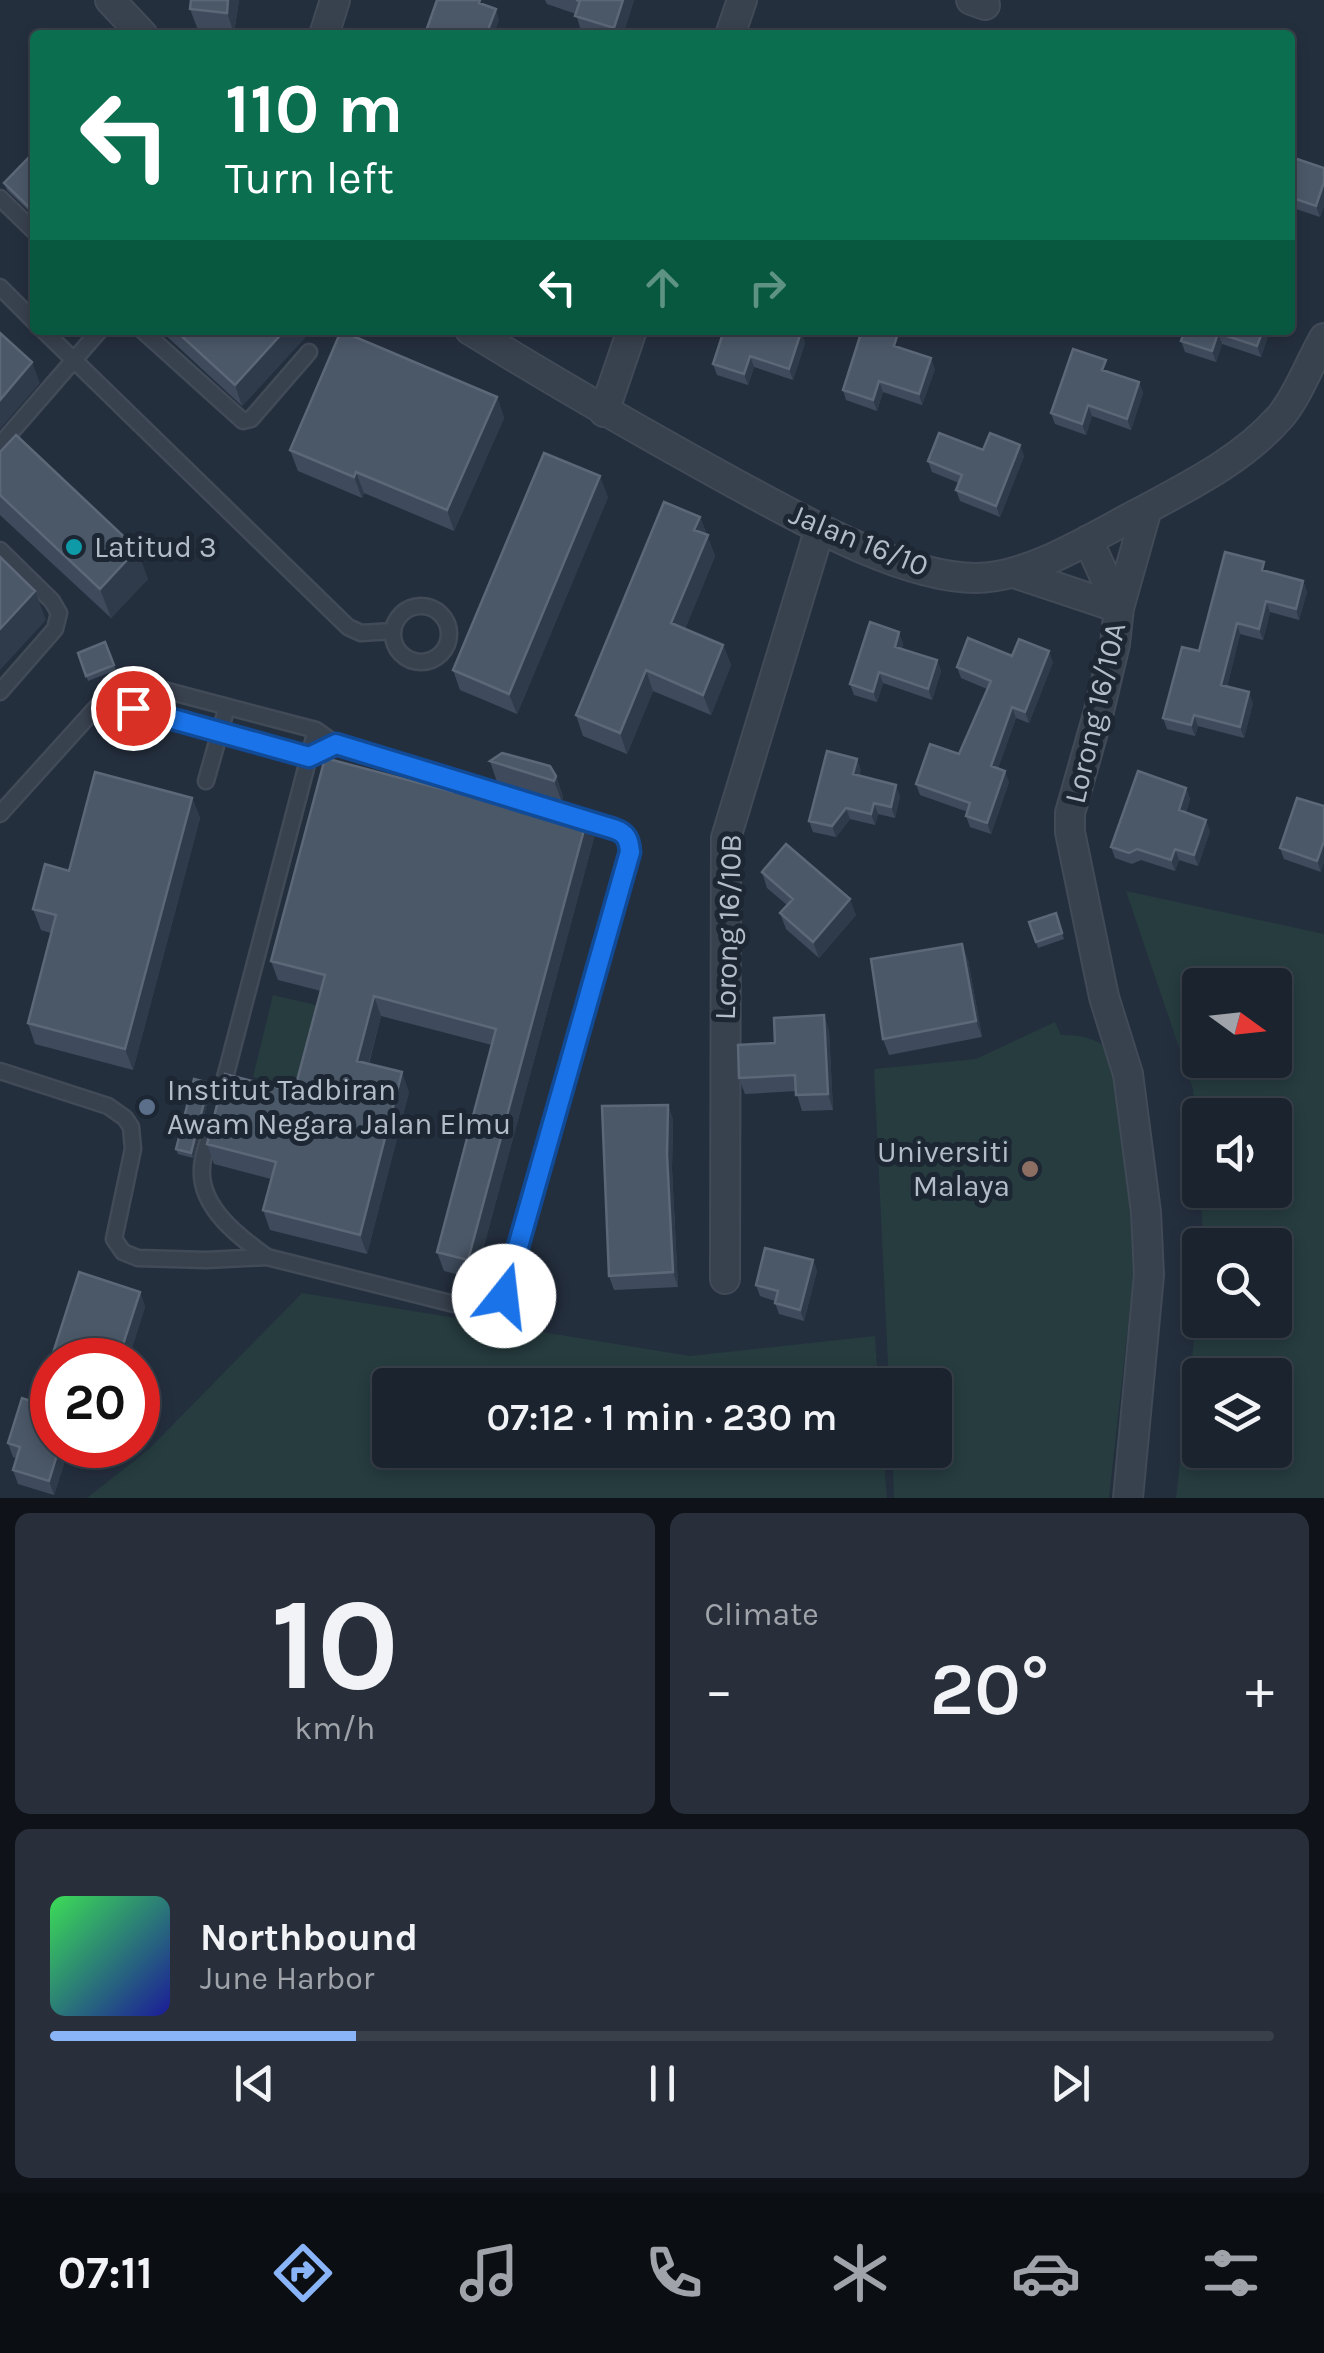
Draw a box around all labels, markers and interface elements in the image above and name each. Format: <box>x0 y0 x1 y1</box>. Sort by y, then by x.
text: 110 m <box>225 68 403 150</box>
icon: left <box>60 70 190 200</box>
text: Turn left <box>225 152 394 204</box>
icon: left <box>530 260 585 315</box>
icon: ahead <box>635 260 690 315</box>
icon: right <box>740 260 795 315</box>
street label: Jalan 16/10 <box>784 496 934 584</box>
place label: Latitud 3 <box>94 529 217 565</box>
marker: Latitud 3 <box>63 536 85 558</box>
street label: Lorong 16/10A <box>1057 619 1133 807</box>
pin <box>91 666 176 751</box>
icon: arrive <box>106 681 161 736</box>
street label: Lorong 16/10B <box>707 833 749 1021</box>
north arrow <box>1182 968 1292 1078</box>
map controls <box>1182 968 1292 1468</box>
place label: Institut Tadbiran Awam Negara Jalan Elmu <box>167 1072 511 1142</box>
marker: Institut Tadbiran Awam Negara Jalan Elmu <box>136 1096 158 1118</box>
button: sound <box>1182 1098 1292 1208</box>
place label: Universiti Malaya <box>877 1134 1010 1204</box>
marker: Universiti Malaya <box>1019 1158 1041 1180</box>
button: search <box>1182 1228 1292 1338</box>
position arrow <box>452 1244 556 1348</box>
speed limit sign: 20 <box>30 1338 160 1468</box>
button: layers <box>1182 1358 1292 1468</box>
text: 07:12 · 1 min · 230 m <box>487 1395 837 1440</box>
text: 10 <box>270 1569 399 1721</box>
text: Climate <box>705 1596 819 1633</box>
text: 20° <box>929 1645 1049 1733</box>
text: − <box>705 1658 733 1722</box>
text: + <box>1245 1658 1274 1722</box>
text: km/h <box>294 1710 375 1747</box>
text: Northbound <box>200 1915 418 1960</box>
text: June Harbor <box>200 1960 374 1997</box>
icon: previous <box>227 2056 282 2111</box>
icon: pause <box>635 2056 690 2111</box>
icon: next <box>1043 2056 1098 2111</box>
icon: directions <box>268 2238 338 2308</box>
icon: music <box>454 2238 524 2308</box>
icon: phone <box>639 2238 709 2308</box>
icon: climate <box>825 2238 895 2308</box>
icon: car <box>1011 2238 1081 2308</box>
icon: filters <box>1196 2238 1266 2308</box>
text: 07:11 <box>58 2247 153 2299</box>

